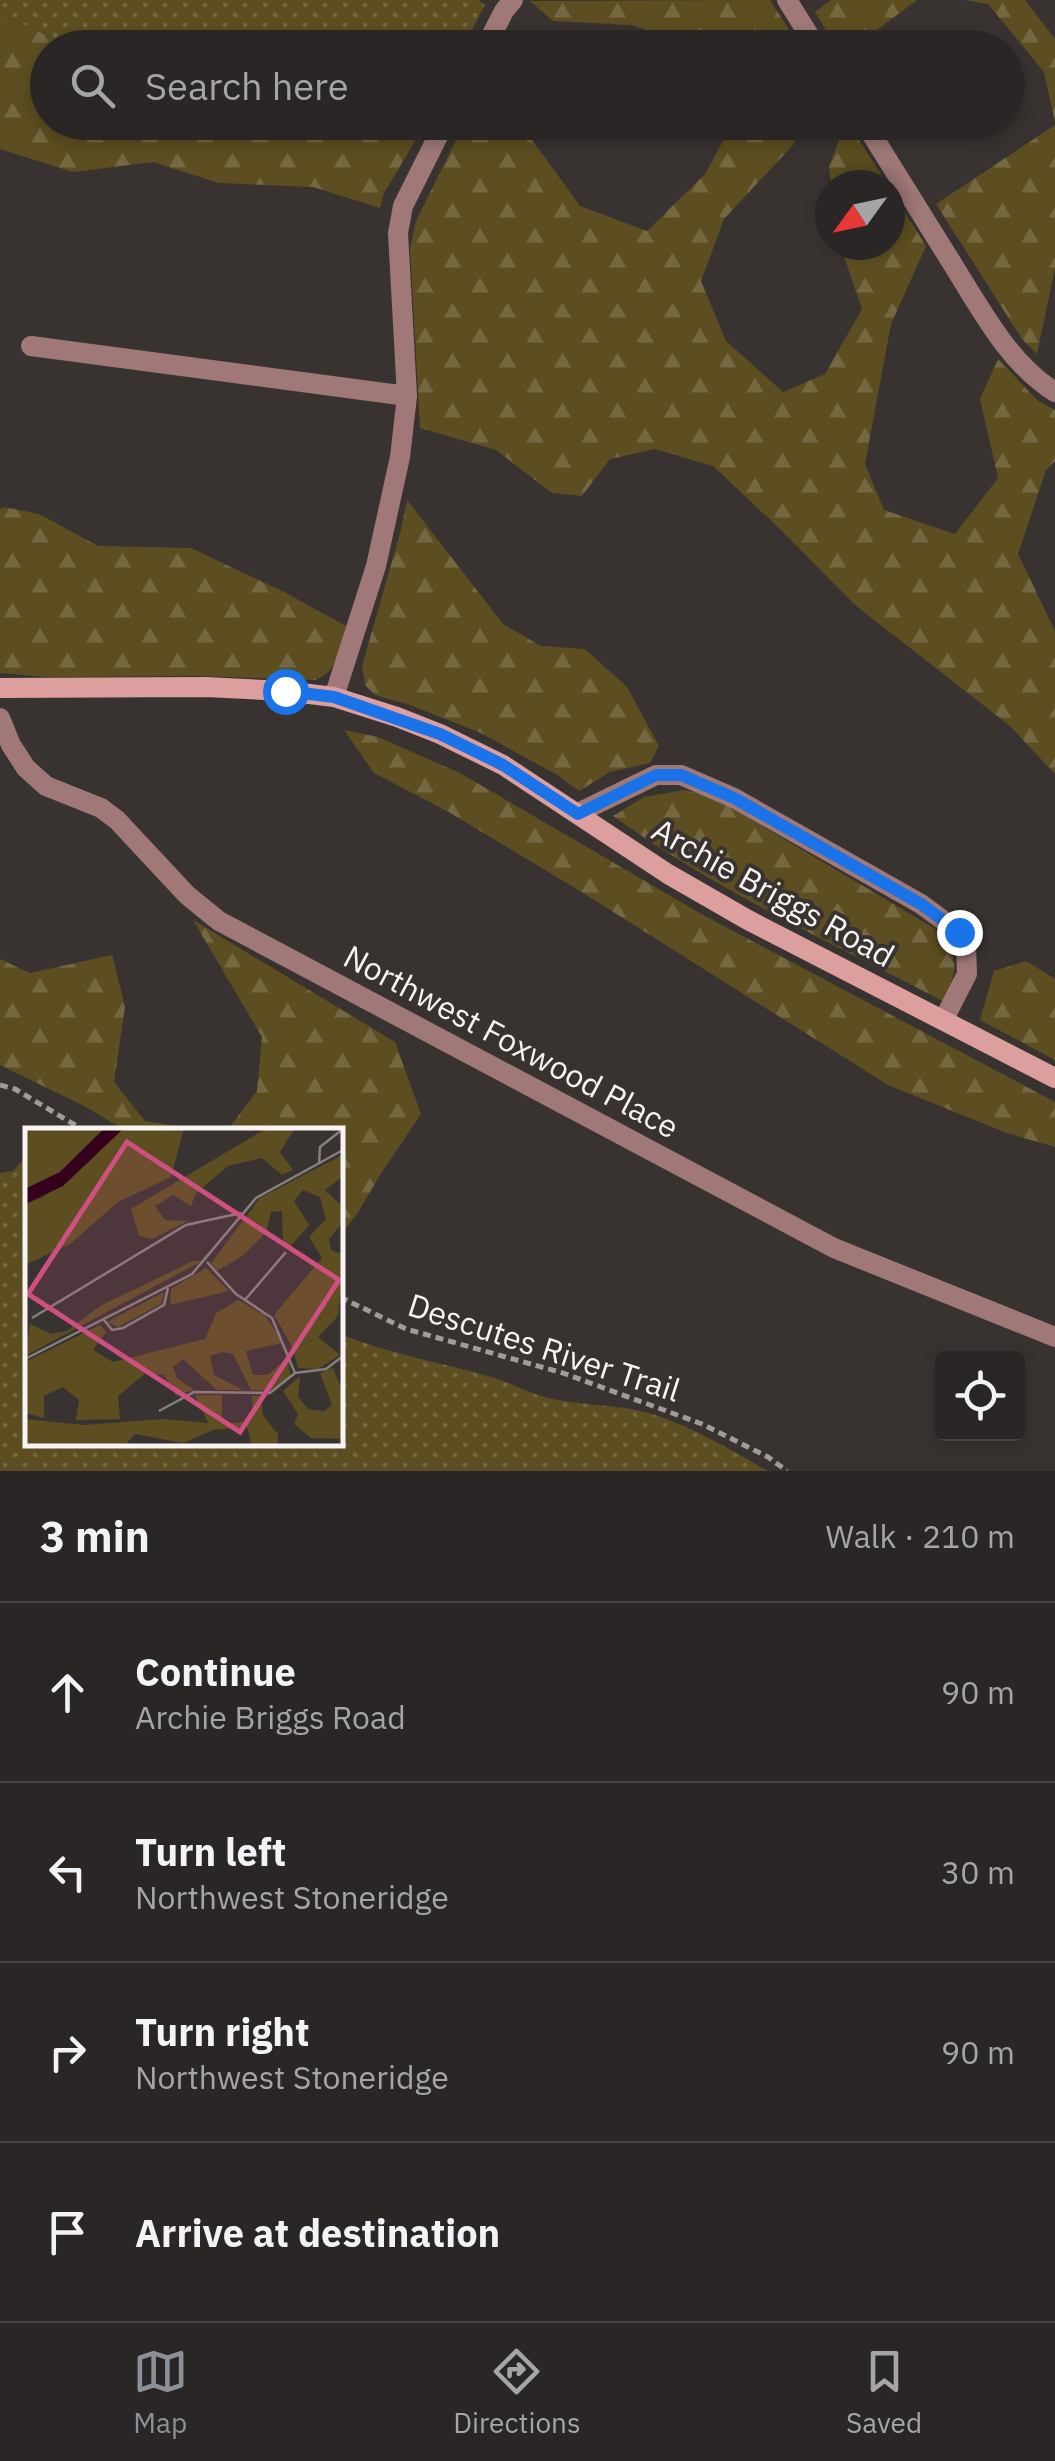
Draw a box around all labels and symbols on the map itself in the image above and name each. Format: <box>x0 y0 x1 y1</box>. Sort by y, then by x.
north arrow <box>815 170 905 260</box>
route start <box>263 669 309 715</box>
street label: Archie Briggs Road <box>645 808 902 976</box>
route end <box>937 910 983 956</box>
street label: Northwest Foxwood Place <box>337 935 686 1147</box>
inset map <box>25 1128 342 1446</box>
street label: Descutes River Trail <box>403 1283 686 1411</box>

